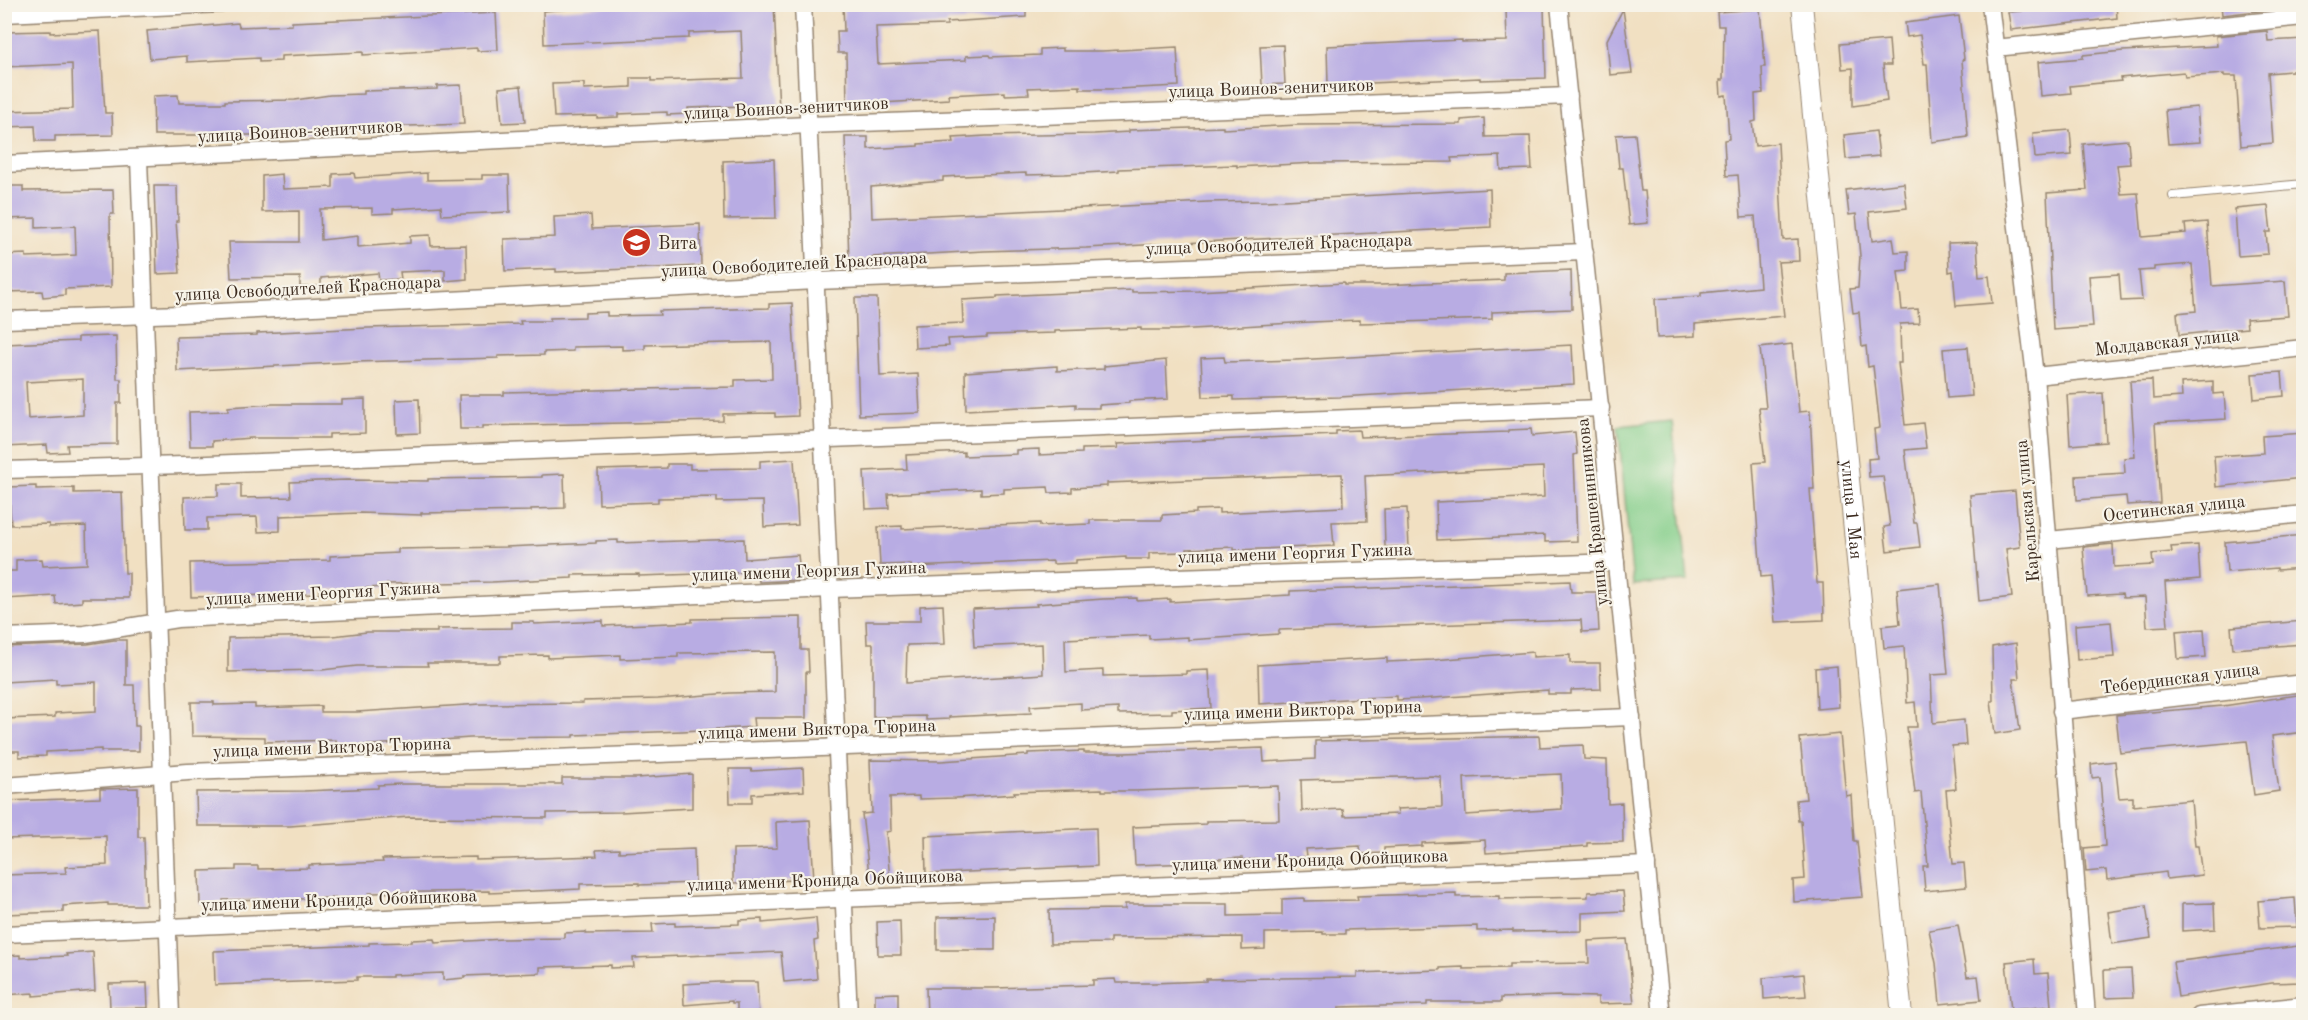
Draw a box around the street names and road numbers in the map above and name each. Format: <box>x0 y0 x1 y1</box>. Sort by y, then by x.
street label: улица Воинов-зенитчиков <box>1168 76 1374 102</box>
street label: улица Воинов-зенитчиков <box>683 95 889 123</box>
street label: улица Воинов-зенитчиков <box>197 118 403 146</box>
street label: улица Освободителей Краснодара <box>1145 231 1413 259</box>
street label: улица Освободителей Краснодара <box>660 249 928 281</box>
street label: улица Освободителей Краснодара <box>174 273 442 305</box>
street label: Молдавская улица <box>2094 326 2241 360</box>
street label: улица Крашенинникова <box>1574 417 1612 607</box>
street label: Карельская улица <box>2013 439 2043 583</box>
street label: улица 1 Мая <box>1837 459 1865 560</box>
street label: Осетинская улица <box>2102 493 2246 525</box>
street label: улица имени Георгия Гужина <box>1177 541 1413 567</box>
street label: улица имени Георгия Гужина <box>691 559 927 585</box>
street label: улица имени Георгия Гужина <box>205 579 441 609</box>
street label: Тебердинская улица <box>2099 660 2261 698</box>
street label: улица имени Виктора Тюрина <box>1184 698 1423 724</box>
street label: улица имени Виктора Тюрина <box>698 717 937 743</box>
street label: улица имени Виктора Тюрина <box>213 735 452 761</box>
street label: улица имени Кронида Обойщикова <box>1171 847 1449 875</box>
street label: улица имени Кронида Обойщикова <box>686 867 964 895</box>
street label: улица имени Кронида Обойщикова <box>200 887 478 915</box>

